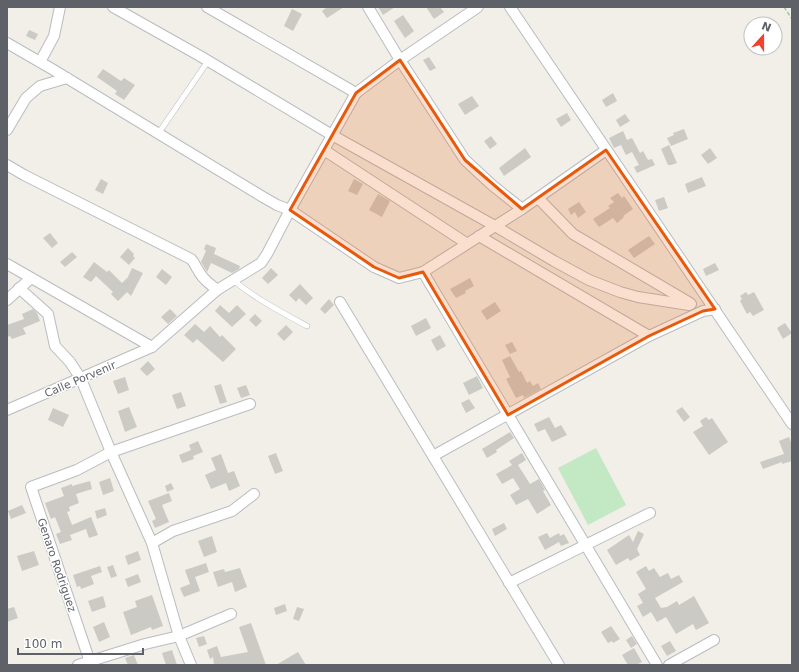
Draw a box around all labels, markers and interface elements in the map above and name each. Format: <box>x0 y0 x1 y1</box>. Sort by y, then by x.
north arrow <box>743 16 783 56</box>
text: N <box>760 19 773 35</box>
street label: Calle Porvenir <box>43 358 118 400</box>
street label: Genaro Rodriguez <box>34 517 79 614</box>
scale bar <box>18 630 143 656</box>
text: 100 m <box>24 637 62 651</box>

